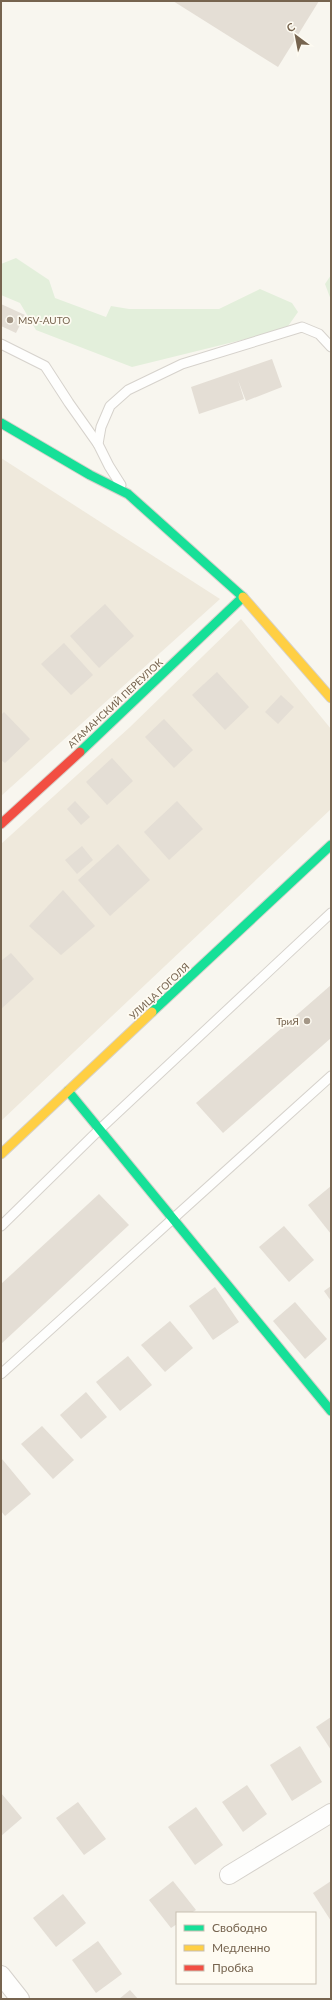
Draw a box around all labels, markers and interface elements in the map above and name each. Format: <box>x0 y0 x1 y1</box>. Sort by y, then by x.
north arrow <box>276 16 316 56</box>
text: С <box>284 19 298 35</box>
place label: MSV-AUTO <box>18 314 70 326</box>
marker: MSV-AUTO <box>5 315 15 325</box>
street label: АТАМАНСКИЙ ПЕРЕУЛОК <box>65 656 165 750</box>
street label: УЛИЦА ГОГОЛЯ <box>127 960 191 1022</box>
place label: ТриЯ <box>276 1015 299 1027</box>
marker: ТриЯ <box>302 1016 312 1026</box>
legend <box>176 1912 316 1984</box>
text: Свободно <box>212 1920 268 1935</box>
text: Медленно <box>212 1940 271 1955</box>
text: Пробка <box>212 1960 253 1975</box>

